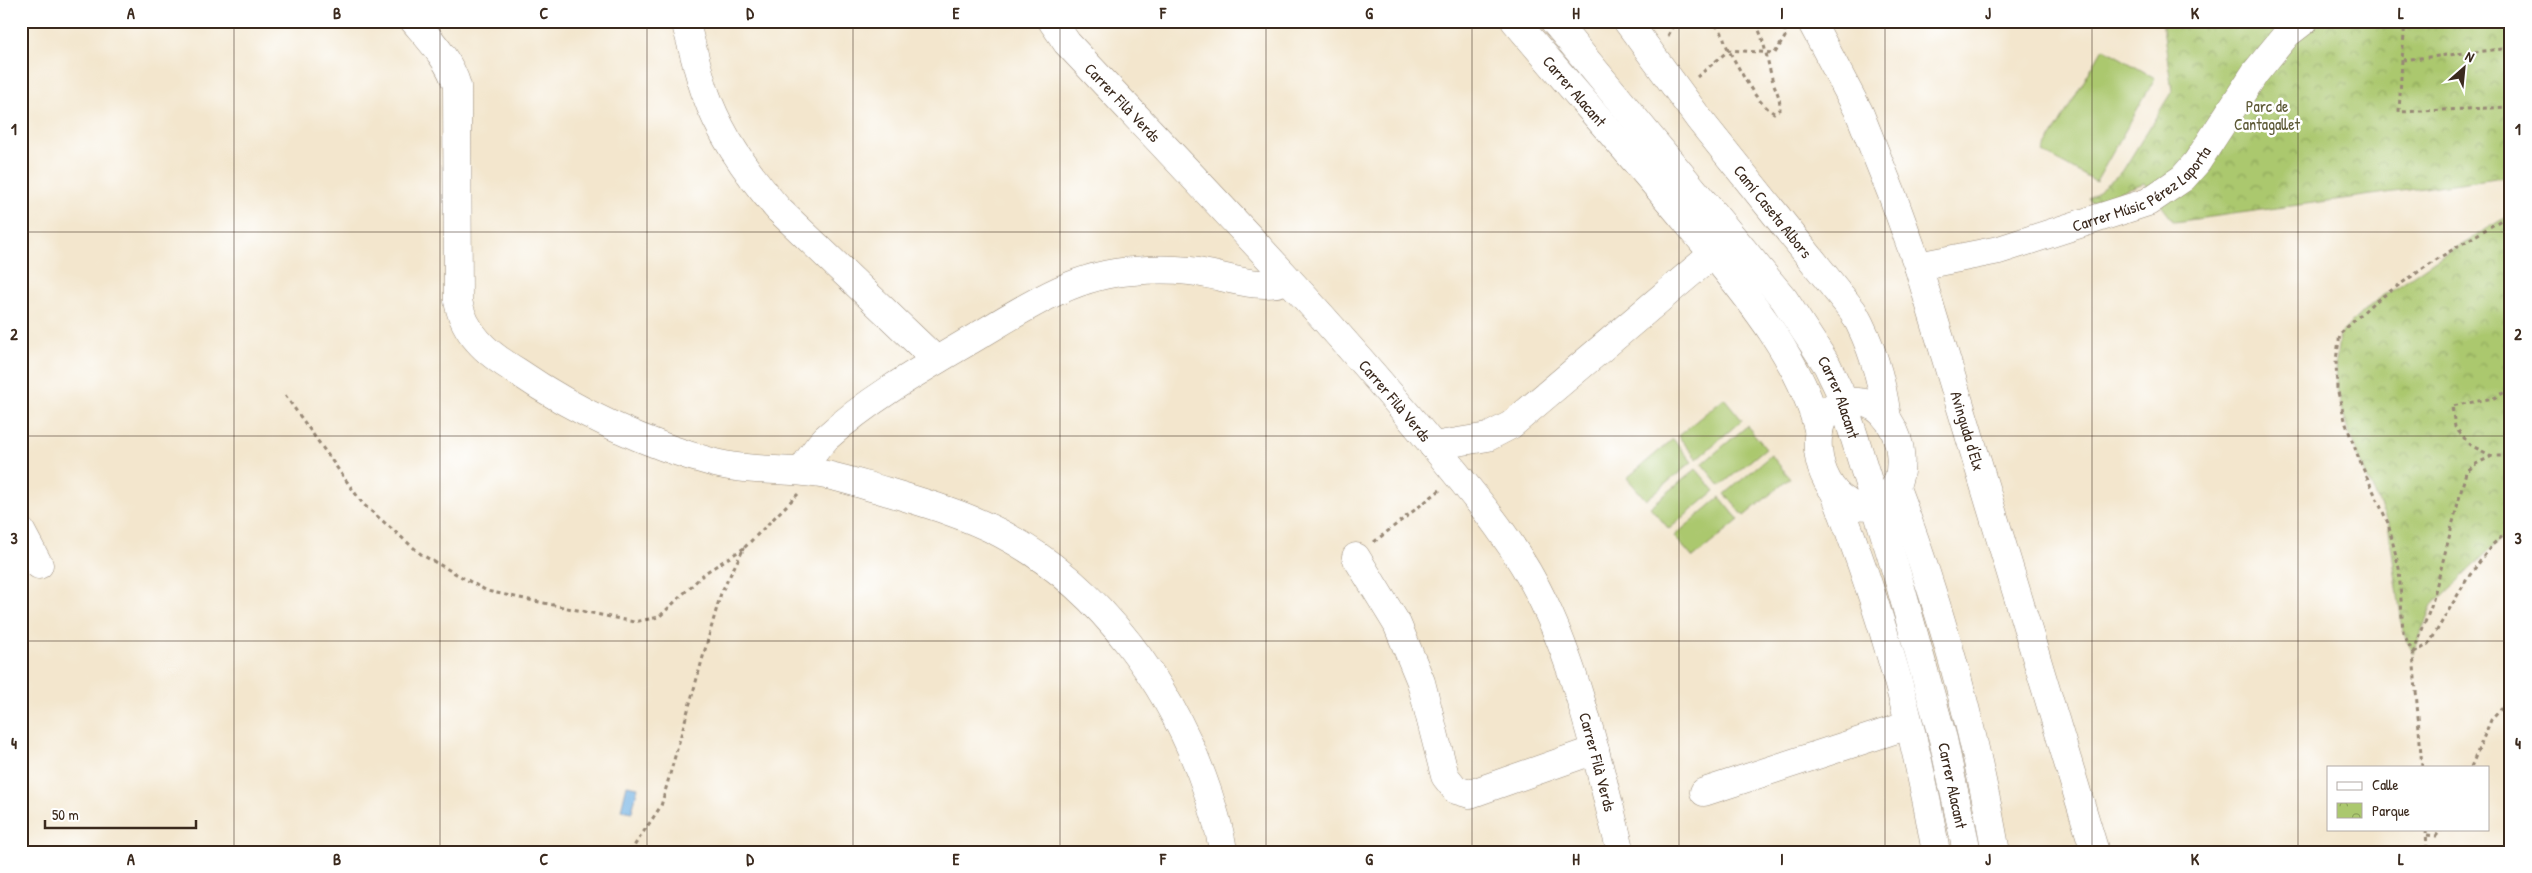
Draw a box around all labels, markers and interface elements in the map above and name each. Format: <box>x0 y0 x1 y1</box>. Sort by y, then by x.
text: A <box>127 2 135 24</box>
text: B <box>333 2 341 24</box>
text: C <box>540 2 549 24</box>
text: D <box>746 2 754 24</box>
text: E <box>952 2 960 24</box>
text: F <box>1159 2 1167 24</box>
text: G <box>1365 2 1373 24</box>
text: H <box>1572 2 1580 24</box>
text: I <box>1780 2 1784 24</box>
text: J <box>1985 2 1991 24</box>
text: K <box>2191 2 2200 24</box>
text: L <box>2398 2 2404 24</box>
north arrow <box>2440 42 2490 92</box>
text: N <box>2462 46 2478 66</box>
street label: Carrer Alacant <box>1538 51 1612 132</box>
street label: Carrer Filà Verds <box>1080 58 1166 147</box>
park label: Parc de Cantagallet <box>2234 95 2301 135</box>
text: 1 <box>11 118 17 140</box>
text: 1 <box>2515 118 2521 140</box>
street label: Carrer Músic Pérez Laporta <box>2069 142 2216 237</box>
street label: Camí Caseta Albors <box>1729 160 1817 263</box>
text: 2 <box>10 323 18 345</box>
text: 2 <box>2514 323 2522 345</box>
street label: Carrer Alacant <box>1813 351 1865 442</box>
street label: Carrer Filà Verds <box>1354 355 1436 446</box>
street label: Avinguda d'Elx <box>1945 388 1990 473</box>
text: 3 <box>10 527 18 549</box>
text: 3 <box>2514 527 2522 549</box>
street label: Carrer Filà Verds <box>1574 710 1621 814</box>
text: 4 <box>11 732 17 754</box>
text: 4 <box>2515 732 2521 754</box>
street label: Carrer Alacant <box>1933 740 1973 831</box>
legend <box>2327 766 2490 830</box>
text: Calle <box>2372 774 2399 795</box>
scale bar <box>45 798 196 830</box>
text: Parque <box>2372 800 2410 821</box>
text: 50 m <box>52 804 79 825</box>
text: A <box>127 848 135 870</box>
text: B <box>333 848 341 870</box>
text: C <box>540 848 549 870</box>
text: D <box>746 848 754 870</box>
text: E <box>952 848 960 870</box>
text: F <box>1159 848 1167 870</box>
text: G <box>1365 848 1373 870</box>
text: H <box>1572 848 1580 870</box>
text: I <box>1780 848 1784 870</box>
text: J <box>1985 848 1991 870</box>
text: K <box>2191 848 2200 870</box>
text: L <box>2398 848 2404 870</box>

